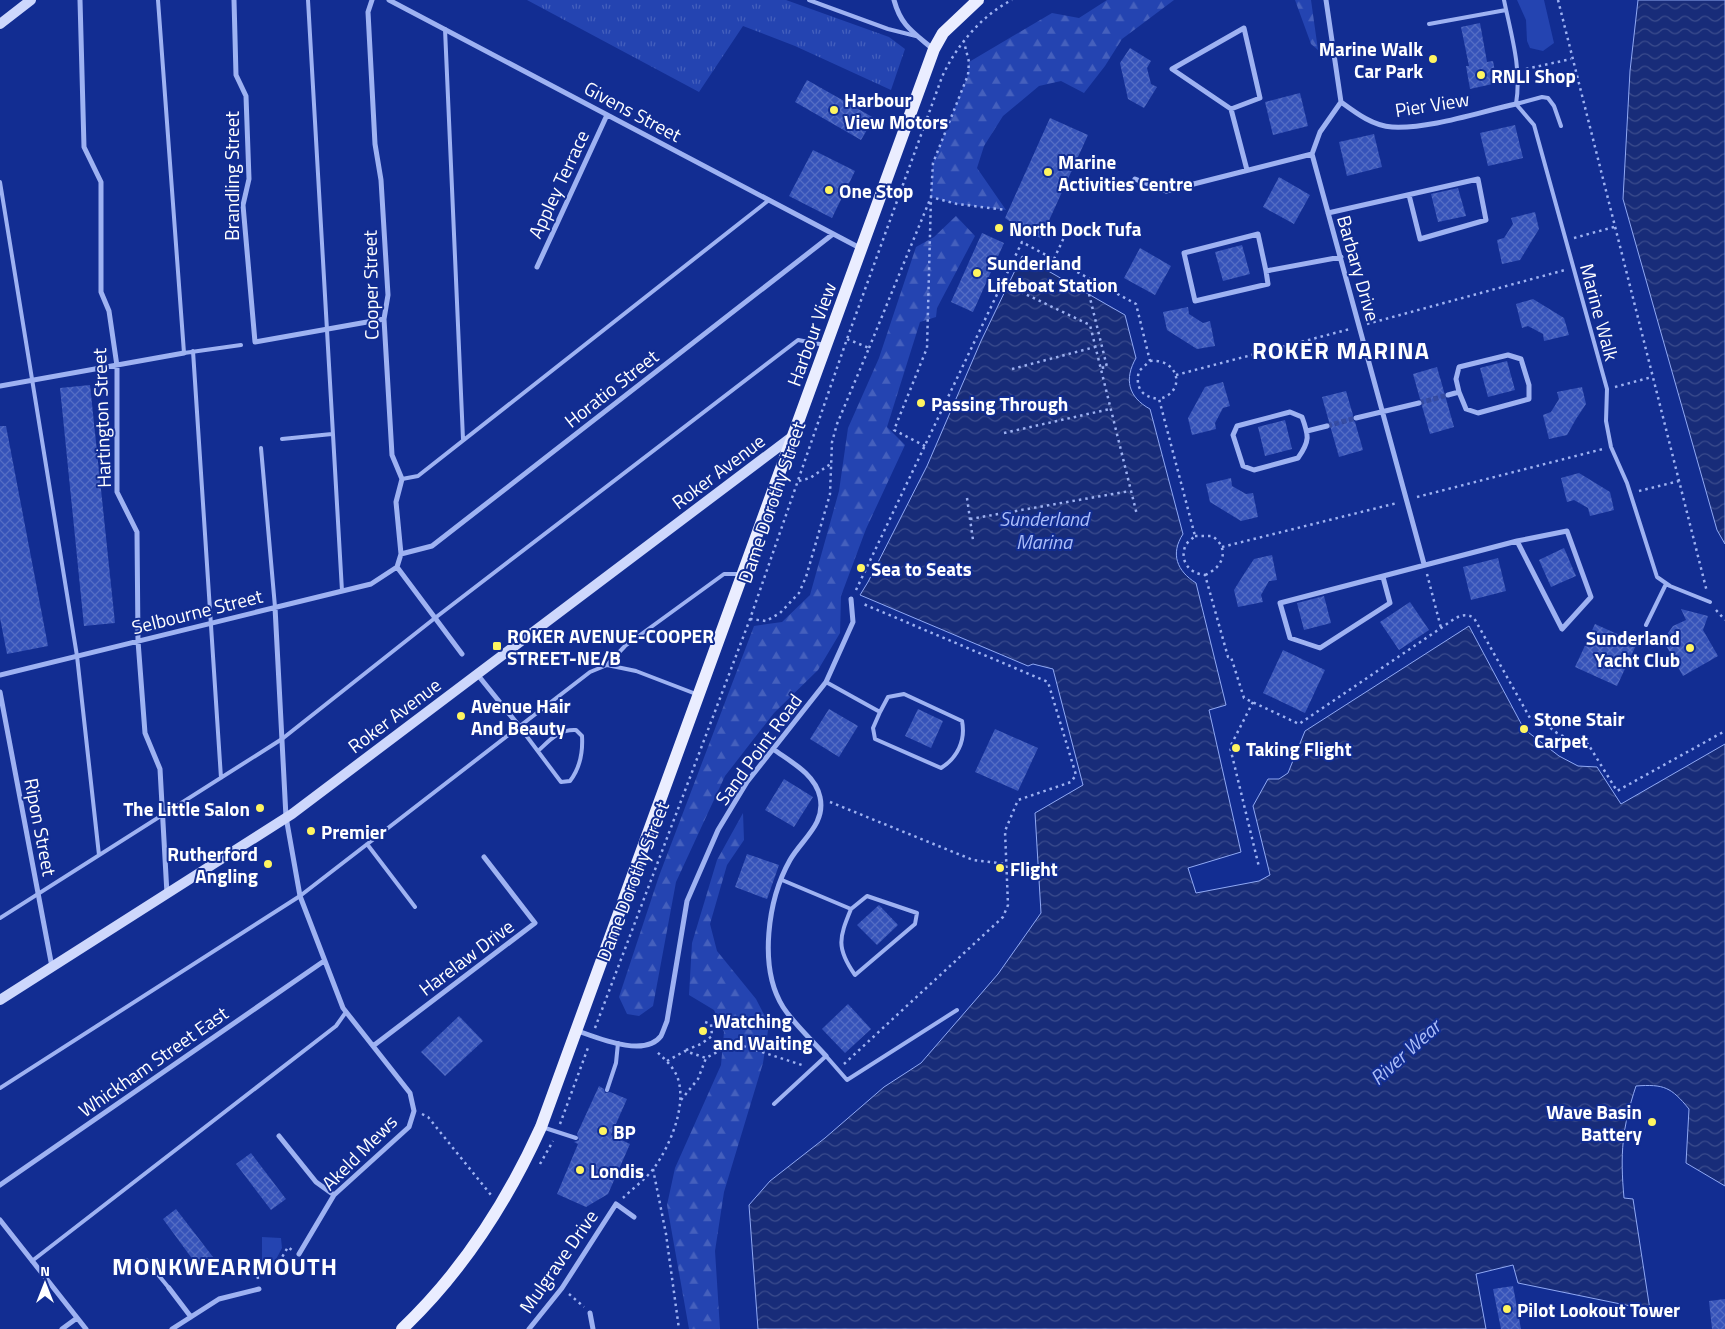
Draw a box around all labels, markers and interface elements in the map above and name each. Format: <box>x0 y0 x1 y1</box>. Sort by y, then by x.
place label: Marine Walk Car Park <box>1319 34 1423 85</box>
marker: Marine Walk Car Park <box>1427 53 1439 65</box>
place label: RNLI Shop <box>1491 61 1576 90</box>
marker: RNLI Shop <box>1475 69 1487 81</box>
street label: Givens Street <box>579 73 687 149</box>
street label: Pier View <box>1393 84 1471 124</box>
place label: Harbour View Motors <box>844 85 948 136</box>
marker: Harbour View Motors <box>828 104 840 116</box>
street label: Brandling Street <box>217 111 246 241</box>
street label: Appley Terrace <box>520 125 596 243</box>
place label: Marine Activities Centre <box>1058 147 1193 198</box>
marker: Marine Activities Centre <box>1042 166 1054 178</box>
place label: One Stop <box>839 176 913 205</box>
marker: One Stop <box>823 184 835 196</box>
street label: Barbary Drive <box>1330 212 1388 324</box>
place label: North Dock Tufa <box>1009 214 1142 243</box>
marker: North Dock Tufa <box>993 222 1005 234</box>
street label: Cooper Street <box>355 230 385 340</box>
place label: Sunderland Lifeboat Station <box>987 248 1118 299</box>
street label: Marine Walk <box>1573 260 1627 364</box>
marker: Sunderland Lifeboat Station <box>971 267 983 279</box>
street label: Harbour View <box>779 278 843 390</box>
district label: ROKER MARINA <box>1252 332 1430 368</box>
street label: Horatio Street <box>558 342 665 434</box>
street label: Hartington Street <box>84 347 118 488</box>
place label: Passing Through <box>931 389 1068 418</box>
marker: Passing Through <box>915 397 927 409</box>
street label: Dame Dorothy Street <box>730 417 812 587</box>
street label: Roker Avenue <box>665 426 771 516</box>
water label: Sunderland Marina <box>999 503 1091 557</box>
place label: Sea to Seats <box>871 554 972 583</box>
marker: Sea to Seats <box>855 562 867 574</box>
street label: Selbourne Street <box>129 581 266 641</box>
place label: ROKER AVENUE-COOPER STREET-NE/B <box>507 621 714 672</box>
place label: Sunderland Yacht Club <box>1586 623 1680 674</box>
marker: ROKER AVENUE-COOPER STREET-NE/B <box>491 640 503 652</box>
marker: Sunderland Yacht Club <box>1684 642 1696 654</box>
street label: Roker Avenue <box>341 670 447 760</box>
street label: Sand Point Road <box>708 687 808 811</box>
place label: Avenue Hair And Beauty <box>471 691 571 742</box>
place label: Stone Stair Carpet <box>1534 704 1624 755</box>
marker: Avenue Hair And Beauty <box>455 710 467 722</box>
marker: Stone Stair Carpet <box>1518 723 1530 735</box>
place label: Taking Flight <box>1246 734 1352 763</box>
marker: Taking Flight <box>1230 742 1242 754</box>
street label: Ripon Street <box>17 776 65 879</box>
place label: The Little Salon <box>123 794 250 823</box>
street label: Dame Dorothy Street <box>588 797 676 965</box>
marker: The Little Salon <box>254 802 266 814</box>
place label: Premier <box>321 817 387 846</box>
marker: Premier <box>305 825 317 837</box>
place label: Rutherford Angling <box>167 839 258 890</box>
place label: Flight <box>1010 854 1058 883</box>
marker: Rutherford Angling <box>262 858 274 870</box>
marker: Flight <box>994 862 1006 874</box>
street label: Harelaw Drive <box>412 912 520 1002</box>
street label: Whickham Street East <box>72 998 234 1124</box>
place label: Watching and Waiting <box>713 1006 812 1057</box>
water label: River Wear <box>1363 1010 1449 1092</box>
marker: Watching and Waiting <box>697 1025 709 1037</box>
place label: Wave Basin Battery <box>1546 1097 1642 1148</box>
street label: Akeld Mews <box>314 1107 404 1197</box>
marker: Wave Basin Battery <box>1646 1116 1658 1128</box>
place label: BP <box>613 1117 636 1146</box>
marker: BP <box>597 1125 609 1137</box>
place label: Londis <box>590 1156 644 1185</box>
marker: Londis <box>574 1164 586 1176</box>
street label: Mulgrave Drive <box>512 1203 604 1319</box>
district label: MONKWEARMOUTH <box>112 1248 338 1284</box>
north arrow <box>20 1259 70 1309</box>
text: N <box>40 1260 50 1281</box>
place label: Pilot Lookout Tower <box>1517 1295 1680 1324</box>
marker: Pilot Lookout Tower <box>1501 1303 1513 1315</box>

